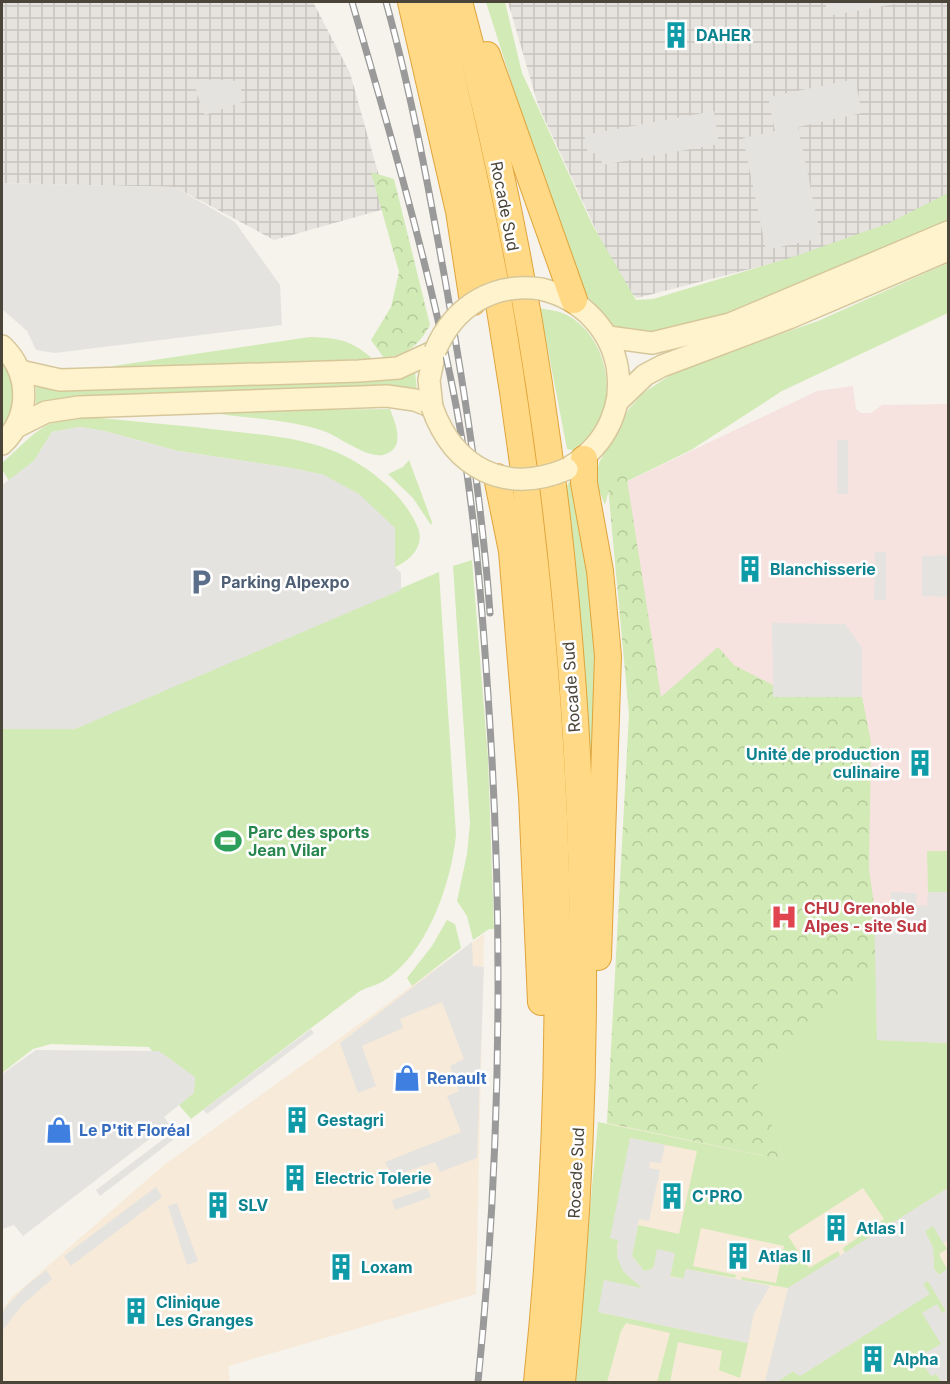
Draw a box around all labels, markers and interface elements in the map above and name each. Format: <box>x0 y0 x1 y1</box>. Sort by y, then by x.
building icon: DAHER <box>661 20 691 50</box>
place label: DAHER <box>696 25 752 45</box>
street label: Rocade Sud <box>486 159 524 253</box>
building icon: Blanchisserie <box>735 554 765 584</box>
place label: Blanchisserie <box>770 559 876 579</box>
parking icon: Parking Alpexpo <box>186 567 216 597</box>
place label: Parking Alpexpo <box>221 572 350 592</box>
street label: Rocade Sud <box>558 641 584 733</box>
place label: Unité de production culinaire <box>746 744 900 782</box>
building icon: Unité de production culinaire <box>905 748 935 778</box>
place label: Parc des sports Jean Vilar <box>248 822 370 860</box>
sports icon: Parc des sports Jean Vilar <box>213 826 243 856</box>
place label: CHU Grenoble Alpes - site Sud <box>804 898 927 936</box>
hospital icon: CHU Grenoble Alpes - site Sud <box>769 902 799 932</box>
shop icon: Renault <box>392 1063 422 1093</box>
place label: Renault <box>427 1068 487 1088</box>
building icon: Gestagri <box>282 1105 312 1135</box>
place label: Gestagri <box>317 1110 384 1130</box>
shop icon: Le P'tit Floréal <box>44 1115 74 1145</box>
place label: Le P'tit Floréal <box>79 1120 190 1140</box>
street label: Rocade Sud <box>564 1127 588 1219</box>
building icon: Electric Tolerie <box>280 1163 310 1193</box>
place label: Electric Tolerie <box>315 1168 432 1188</box>
building icon: C'PRO <box>657 1181 687 1211</box>
place label: C'PRO <box>692 1186 742 1206</box>
building icon: SLV <box>203 1190 233 1220</box>
place label: SLV <box>238 1195 268 1215</box>
building icon: Atlas I <box>821 1213 851 1243</box>
place label: Atlas I <box>856 1218 904 1238</box>
building icon: Atlas II <box>723 1241 753 1271</box>
place label: Atlas II <box>758 1246 811 1266</box>
building icon: Loxam <box>326 1252 356 1282</box>
place label: Loxam <box>361 1257 413 1277</box>
place label: Clinique Les Granges <box>156 1292 254 1330</box>
building icon: Clinique Les Granges <box>121 1296 151 1326</box>
building icon: Alpha <box>858 1344 888 1374</box>
place label: Alpha <box>893 1349 939 1369</box>

